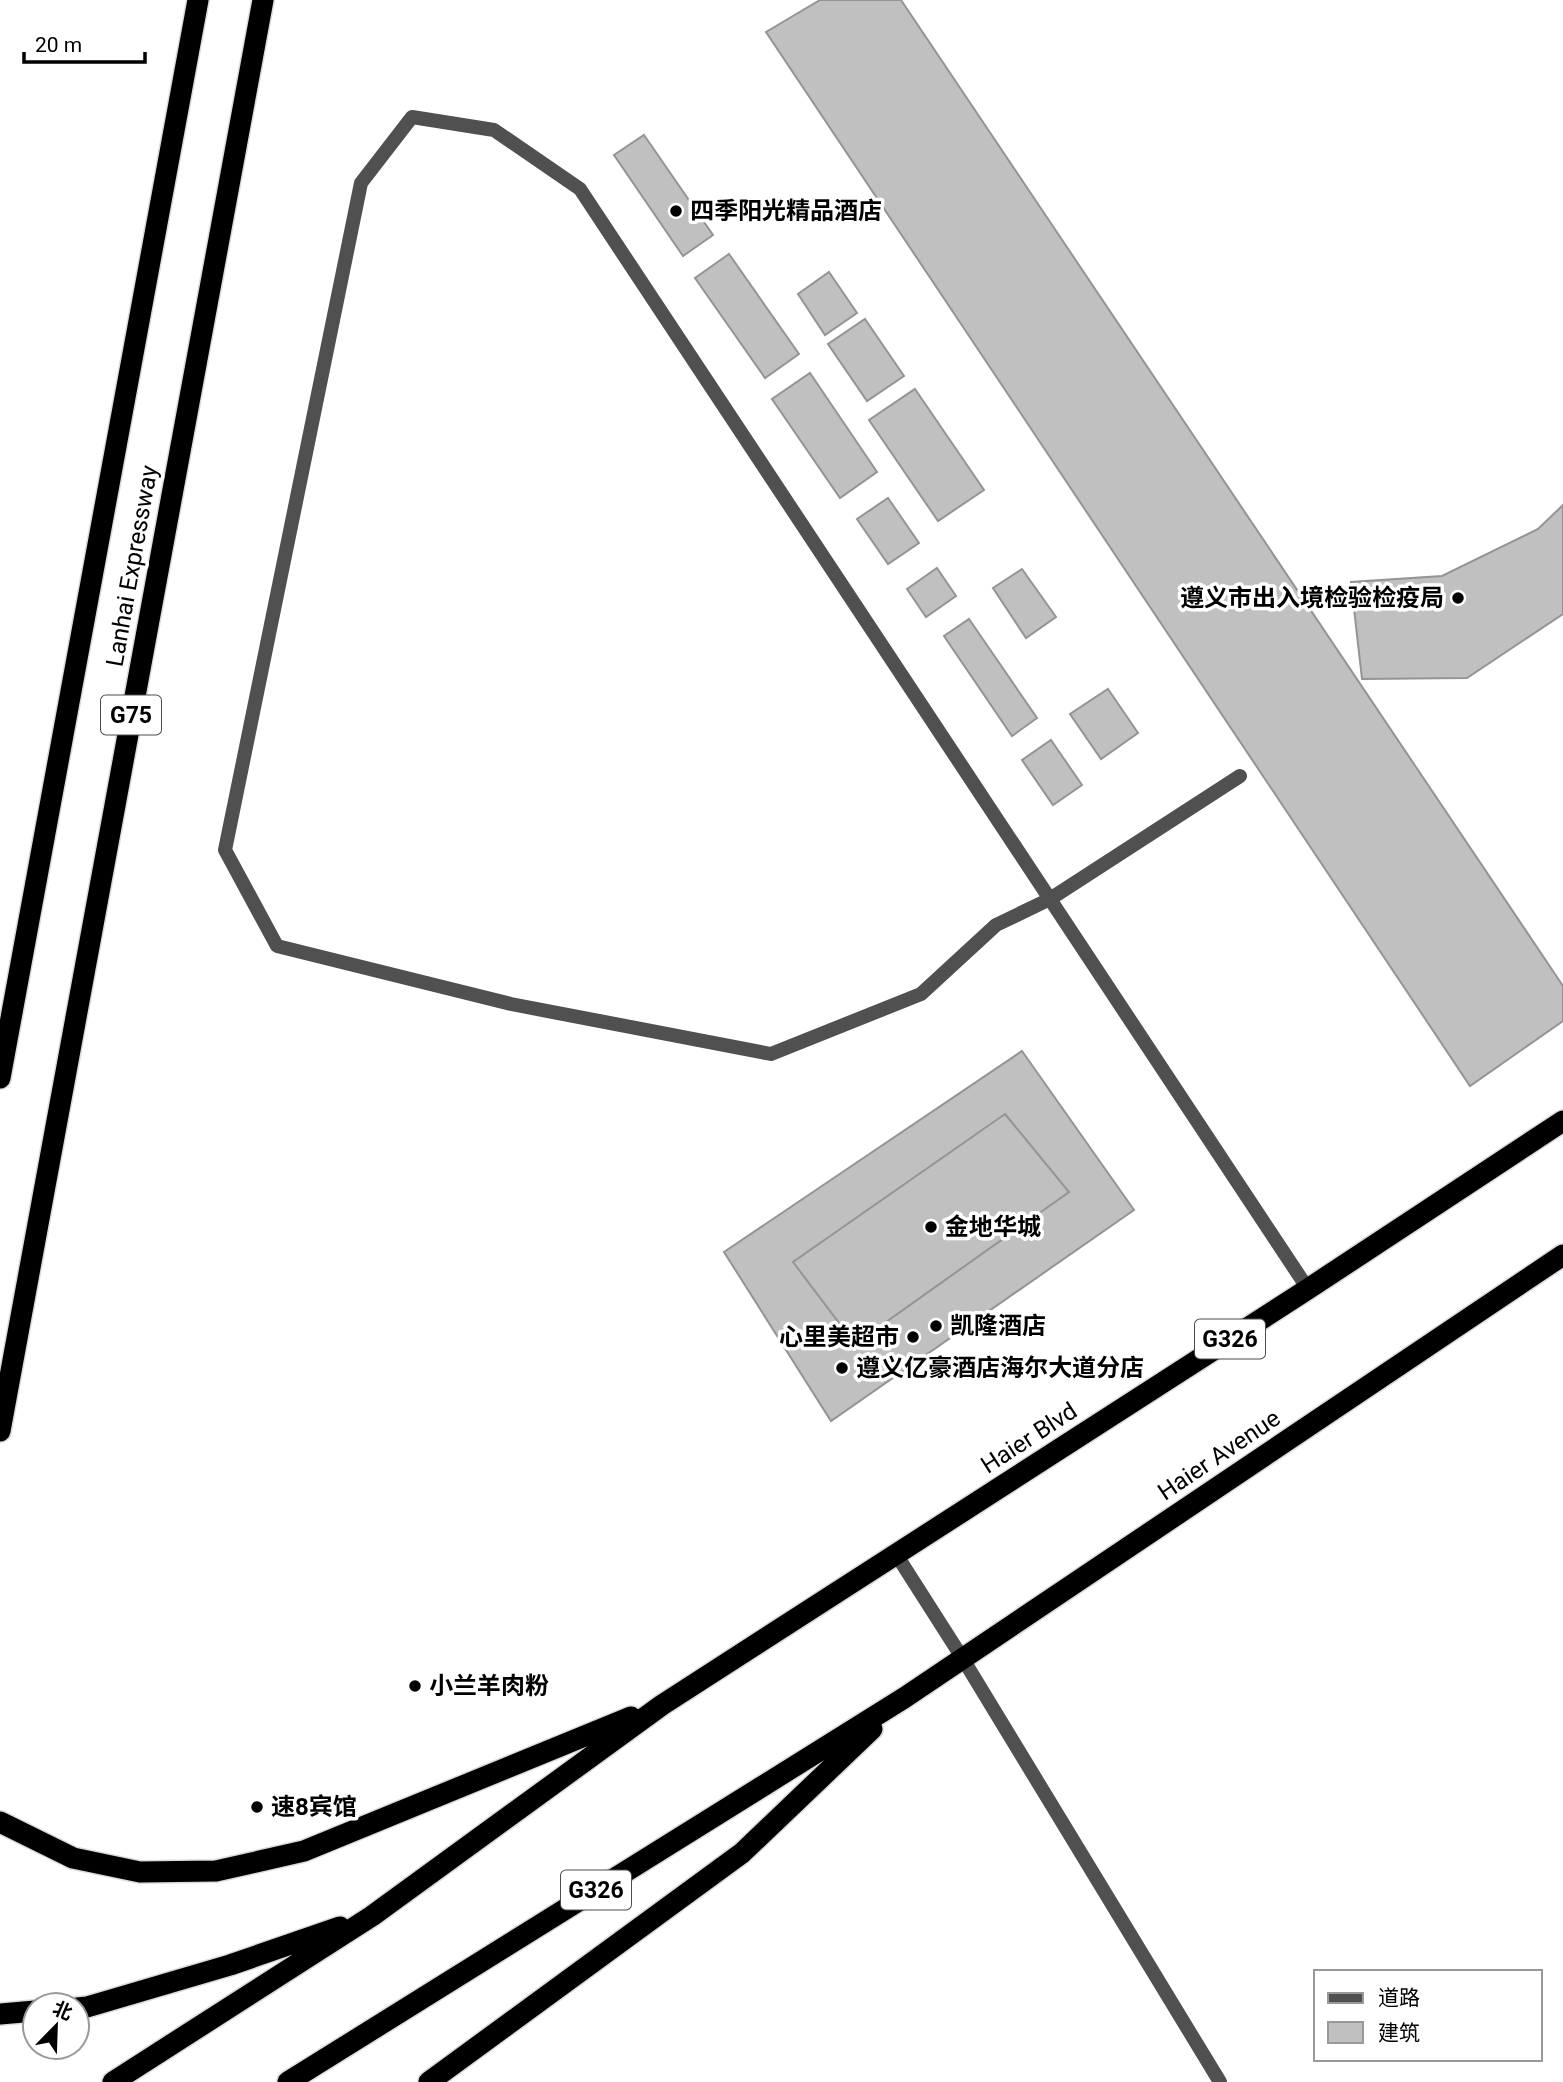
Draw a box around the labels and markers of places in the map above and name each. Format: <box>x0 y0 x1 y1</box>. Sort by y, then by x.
place label: 四季阳光精品酒店 <box>690 197 882 225</box>
marker: 四季阳光精品酒店 <box>668 203 684 219</box>
place label: 遵义市出入境检验检疫局 <box>1180 584 1444 612</box>
marker: 遵义市出入境检验检疫局 <box>1450 590 1466 606</box>
place label: 金地华城 <box>945 1213 1041 1241</box>
marker: 金地华城 <box>923 1219 939 1235</box>
place label: 凯隆酒店 <box>950 1312 1046 1340</box>
marker: 凯隆酒店 <box>928 1318 944 1334</box>
place label: 心里美超市 <box>779 1323 899 1351</box>
marker: 心里美超市 <box>905 1329 921 1345</box>
place label: 遵义亿豪酒店海尔大道分店 <box>856 1354 1144 1382</box>
marker: 遵义亿豪酒店海尔大道分店 <box>834 1360 850 1376</box>
place label: 小兰羊肉粉 <box>429 1672 549 1700</box>
marker: 小兰羊肉粉 <box>407 1678 423 1694</box>
place label: 速8宾馆 <box>271 1793 357 1821</box>
marker: 速8宾馆 <box>249 1799 265 1815</box>

